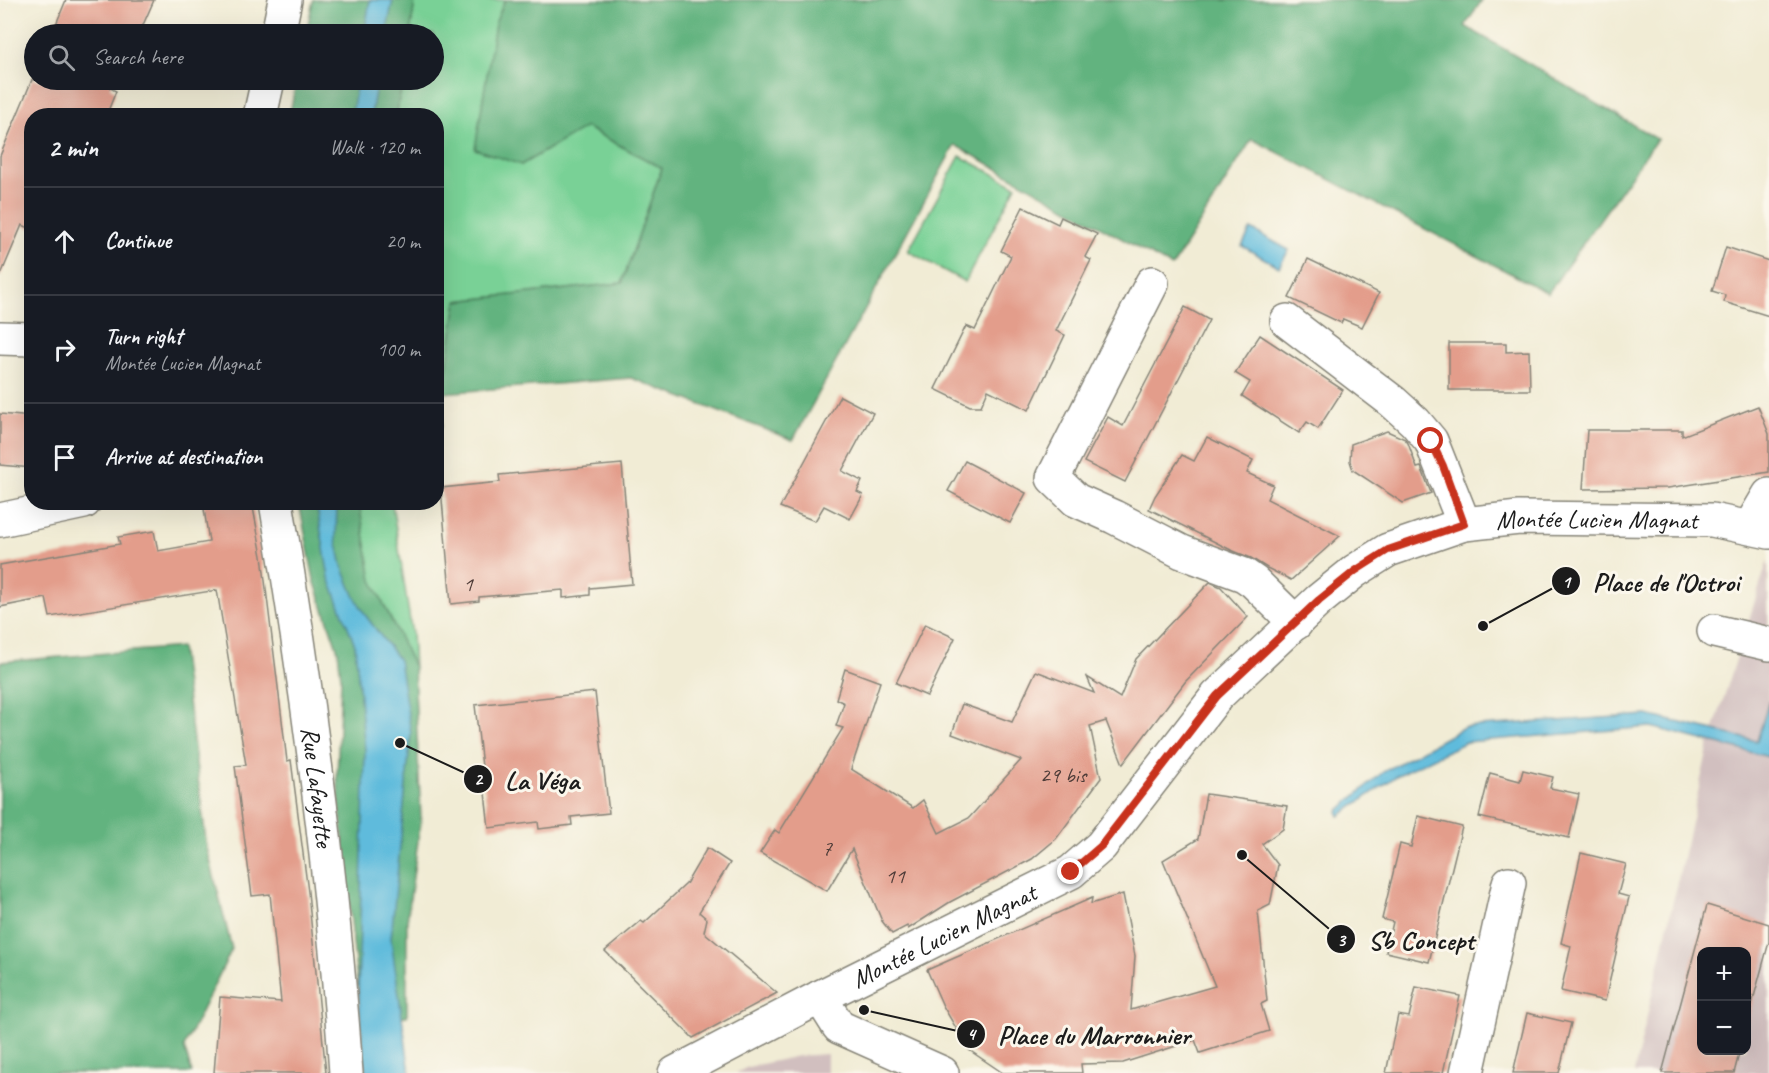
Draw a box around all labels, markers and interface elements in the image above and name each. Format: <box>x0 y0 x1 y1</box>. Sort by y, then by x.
search box <box>24 24 444 90</box>
icon: search <box>45 41 78 74</box>
text: Search here <box>93 43 183 71</box>
text: 2 min <box>48 131 98 164</box>
text: Walk · 120 m <box>330 135 420 160</box>
icon: ahead <box>48 225 81 258</box>
text: Continue <box>105 227 171 255</box>
text: 20 m <box>386 229 420 254</box>
text: Turn right <box>105 323 182 351</box>
icon: right <box>48 333 81 366</box>
text: 100 m <box>377 337 420 362</box>
text: Montée Lucien Magnat <box>105 351 260 376</box>
route start <box>1417 427 1443 453</box>
icon: arrive <box>48 441 81 474</box>
text: Arrive at destination <box>105 443 262 471</box>
street label: Montée Lucien Magnat <box>1494 501 1700 537</box>
callout: Place de l'Octroi <box>1551 559 1752 604</box>
text: Place de l'Octroi <box>1593 565 1743 599</box>
house number: 1 <box>463 570 474 598</box>
text: 1 <box>1562 571 1572 593</box>
street label: Rue Lafayette <box>294 725 341 850</box>
callout: La Véga <box>463 757 591 802</box>
house number: 29 bis <box>1040 761 1088 789</box>
text: La Véga <box>505 763 581 797</box>
text: 2 <box>474 768 484 790</box>
house number: 7 <box>822 834 833 862</box>
route end <box>1057 858 1083 884</box>
house number: 11 <box>885 862 906 890</box>
street label: Montée Lucien Magnat <box>846 875 1044 996</box>
callout: Sb Concept <box>1326 917 1485 962</box>
text: Sb Concept <box>1368 923 1477 957</box>
text: 3 <box>1337 929 1347 951</box>
map controls <box>1697 947 1751 1055</box>
button: + <box>1697 947 1751 1001</box>
button: − <box>1697 1001 1751 1055</box>
callout: Place du Marronnier <box>956 1012 1202 1057</box>
text: Place du Marronnier <box>998 1018 1193 1052</box>
text: 4 <box>967 1023 977 1045</box>

